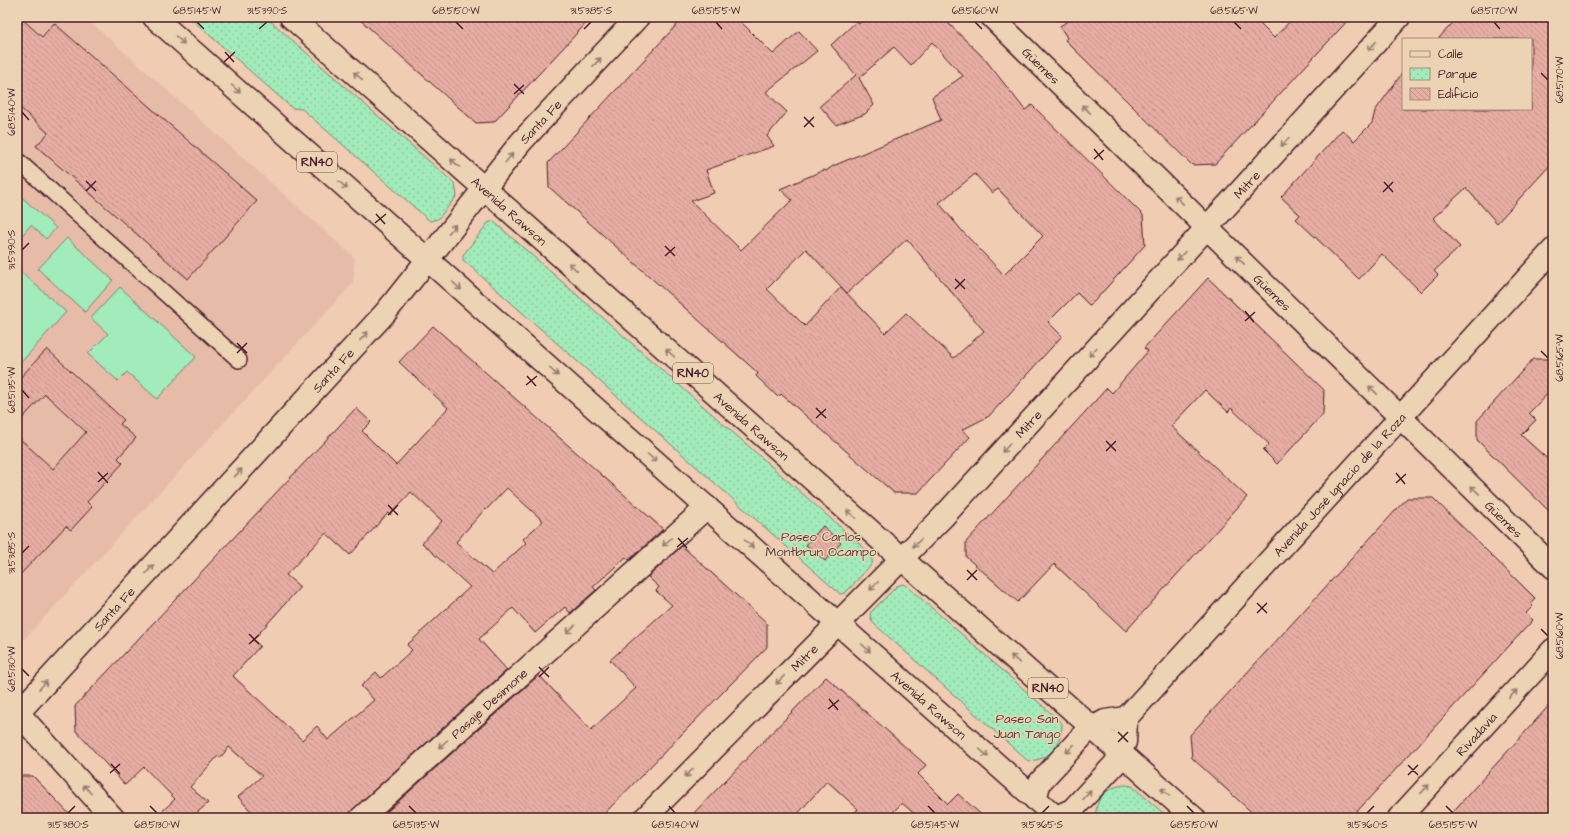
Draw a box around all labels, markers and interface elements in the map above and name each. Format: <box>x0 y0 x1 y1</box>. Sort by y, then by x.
text: 68.5145°W <box>173 4 222 18</box>
text: 31.5390°S <box>247 4 288 18</box>
text: 68.5150°W <box>432 4 480 18</box>
text: 31.5385°S <box>570 4 613 18</box>
text: 68.5155°W <box>692 4 741 18</box>
text: 68.5160°W <box>952 4 999 18</box>
text: 68.5165°W <box>1210 4 1258 18</box>
text: 68.5170°W <box>1471 4 1518 18</box>
one-way arrow <box>175 35 185 44</box>
legend <box>1402 38 1532 110</box>
one-way arrow <box>1368 41 1377 51</box>
street label: Güemes <box>1018 43 1064 89</box>
text: Calle <box>1438 46 1463 63</box>
one-way arrow <box>592 56 601 67</box>
text: 68.5170°W <box>1553 56 1567 103</box>
text: Parque <box>1438 66 1478 83</box>
one-way arrow <box>353 72 363 81</box>
one-way arrow <box>230 84 240 93</box>
text: Edificio <box>1438 86 1478 103</box>
text: 68.5140°W <box>5 88 19 136</box>
street label: Santa Fe <box>516 96 566 148</box>
one-way arrow <box>1081 104 1091 114</box>
one-way arrow <box>1280 137 1289 147</box>
road number: RN40 <box>297 152 337 172</box>
one-way arrow <box>505 152 513 163</box>
one-way arrow <box>450 158 461 167</box>
street label: Mitre <box>1230 167 1265 203</box>
street label: Avenida Rawson <box>467 173 551 250</box>
one-way arrow <box>338 180 348 189</box>
one-way arrow <box>1174 195 1184 205</box>
one-way arrow <box>448 224 457 235</box>
text: 31.5390°S <box>5 229 19 270</box>
one-way arrow <box>1176 251 1185 261</box>
one-way arrow <box>1235 255 1245 264</box>
one-way arrow <box>568 262 578 271</box>
street label: Güemes <box>1249 270 1295 316</box>
one-way arrow <box>452 281 462 290</box>
one-way arrow <box>359 331 369 341</box>
text: 68.5165°W <box>1553 334 1567 382</box>
street label: Santa Fe <box>308 344 359 397</box>
one-way arrow <box>1088 347 1098 357</box>
one-way arrow <box>666 349 676 358</box>
road number: RN40 <box>673 363 713 383</box>
text: 68.5135°W <box>5 366 19 413</box>
one-way arrow <box>549 367 559 376</box>
one-way arrow <box>1368 385 1378 395</box>
street label: Avenida Rawson <box>709 388 793 465</box>
street label: Mitre <box>1011 406 1046 442</box>
street label: Avenida José Ignacio de la Roza <box>1270 409 1411 561</box>
one-way arrow <box>1001 443 1010 454</box>
one-way arrow <box>647 453 657 463</box>
one-way arrow <box>234 468 243 478</box>
one-way arrow <box>1470 485 1480 495</box>
street label: Güemes <box>1480 497 1526 543</box>
one-way arrow <box>846 509 857 518</box>
park label: Paseo Carlos Montbrun Ocampo <box>766 528 877 561</box>
text: 31.5385°S <box>5 531 19 574</box>
one-way arrow <box>662 537 672 547</box>
one-way arrow <box>912 538 922 548</box>
one-way arrow <box>744 540 754 549</box>
one-way arrow <box>145 564 155 574</box>
one-way arrow <box>869 581 879 591</box>
street label: Santa Fe <box>89 583 140 636</box>
text: 68.5160°W <box>1553 612 1567 659</box>
one-way arrow <box>566 624 576 633</box>
street label: Mitre <box>787 640 822 676</box>
one-way arrow <box>861 644 871 653</box>
text: 68.5130°W <box>5 646 19 692</box>
one-way arrow <box>1010 655 1021 664</box>
street label: Pasaje Desimone <box>447 664 532 743</box>
street label: Avenida Rawson <box>887 667 971 744</box>
one-way arrow <box>775 675 785 685</box>
road number: RN40 <box>1028 678 1068 698</box>
one-way arrow <box>39 680 48 690</box>
one-way arrow <box>1509 688 1518 699</box>
street label: Rivadavia <box>1452 709 1502 760</box>
park label: Paseo San Juan Tango <box>993 710 1061 744</box>
one-way arrow <box>438 739 448 749</box>
one-way arrow <box>1066 744 1075 754</box>
one-way arrow <box>979 749 990 758</box>
one-way arrow <box>684 768 694 778</box>
one-way arrow <box>82 784 92 794</box>
one-way arrow <box>1421 784 1430 794</box>
one-way arrow <box>1160 787 1170 797</box>
one-way arrow <box>1082 790 1091 800</box>
text: 31.5380°S <box>47 818 89 832</box>
text: 68.5130°W <box>134 818 180 832</box>
text: 68.5135°W <box>393 818 440 832</box>
text: 68.5140°W <box>651 818 699 832</box>
text: 68.5145°W <box>911 818 960 832</box>
text: 31.5365°S <box>1021 818 1064 832</box>
text: 68.5150°W <box>1170 818 1218 832</box>
text: 31.5360°S <box>1346 818 1388 832</box>
text: 68.5155°W <box>1429 818 1478 832</box>

